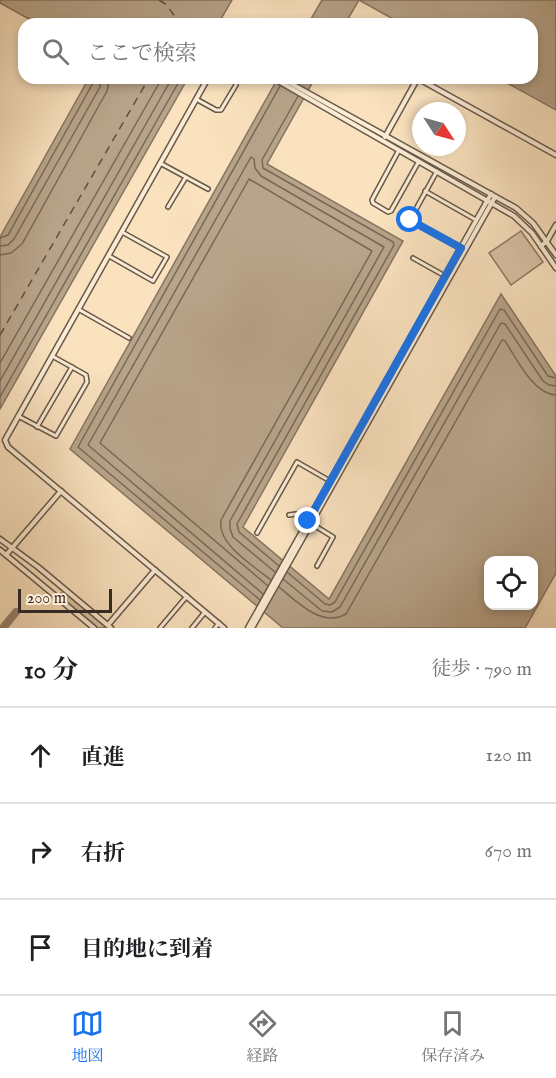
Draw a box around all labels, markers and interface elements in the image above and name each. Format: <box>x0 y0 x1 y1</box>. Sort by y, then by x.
search box <box>18 18 538 84</box>
icon: search <box>39 35 72 68</box>
text: ここで検索 <box>87 40 197 68</box>
north arrow <box>412 102 466 156</box>
route start <box>396 206 422 232</box>
route end <box>294 507 320 533</box>
map controls <box>484 556 538 610</box>
button: locate <box>484 556 538 610</box>
scale bar <box>18 586 112 614</box>
text: 200 m <box>27 589 66 609</box>
text: 10 分 <box>24 654 78 687</box>
text: 徒歩 · 790 m <box>431 657 532 682</box>
icon: ahead <box>24 739 57 772</box>
text: 120 m <box>486 743 532 768</box>
text: 直進 <box>81 744 125 772</box>
icon: right <box>24 835 57 868</box>
text: 670 m <box>485 839 532 864</box>
text: 右折 <box>81 840 125 868</box>
icon: arrive <box>24 931 57 964</box>
text: 目的地に到着 <box>81 936 213 964</box>
tab: 地図 <box>71 1007 104 1067</box>
tab: 経路 <box>246 1007 279 1067</box>
tab: 保存済み <box>421 1007 485 1067</box>

